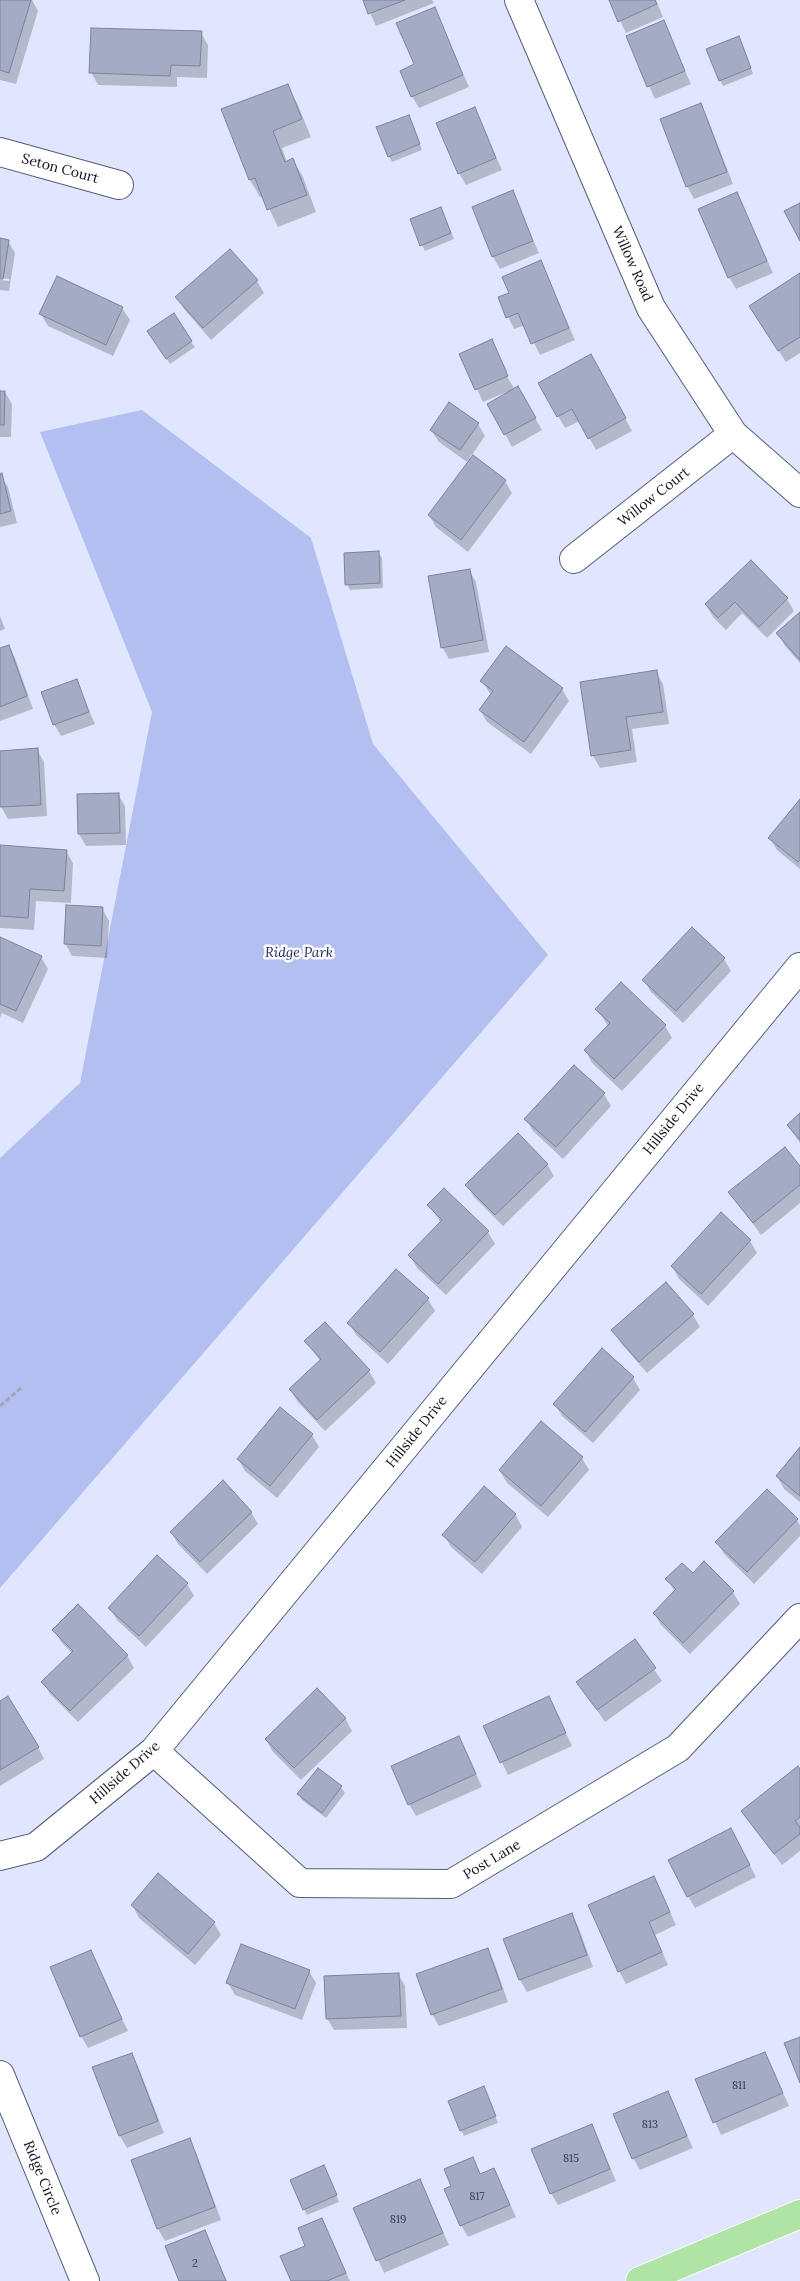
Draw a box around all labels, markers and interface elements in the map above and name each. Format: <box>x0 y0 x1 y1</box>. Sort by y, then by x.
street label: Seton Court <box>20 151 100 187</box>
street label: Willow Road <box>608 224 656 304</box>
street label: Willow Court <box>615 464 693 530</box>
park label: Ridge Park <box>265 945 333 961</box>
street label: Hillside Drive <box>640 1080 708 1158</box>
street label: Hillside Drive <box>383 1393 451 1471</box>
street label: Hillside Drive <box>86 1738 164 1808</box>
street label: Post Lane <box>460 1836 524 1884</box>
house number: 811 <box>732 2079 746 2093</box>
house number: 813 <box>642 2118 658 2132</box>
street label: Ridge Circle <box>19 2138 65 2218</box>
house number: 815 <box>563 2152 579 2166</box>
house number: 817 <box>469 2190 485 2204</box>
house number: 819 <box>390 2213 406 2227</box>
house number: 2 <box>192 2257 198 2271</box>

